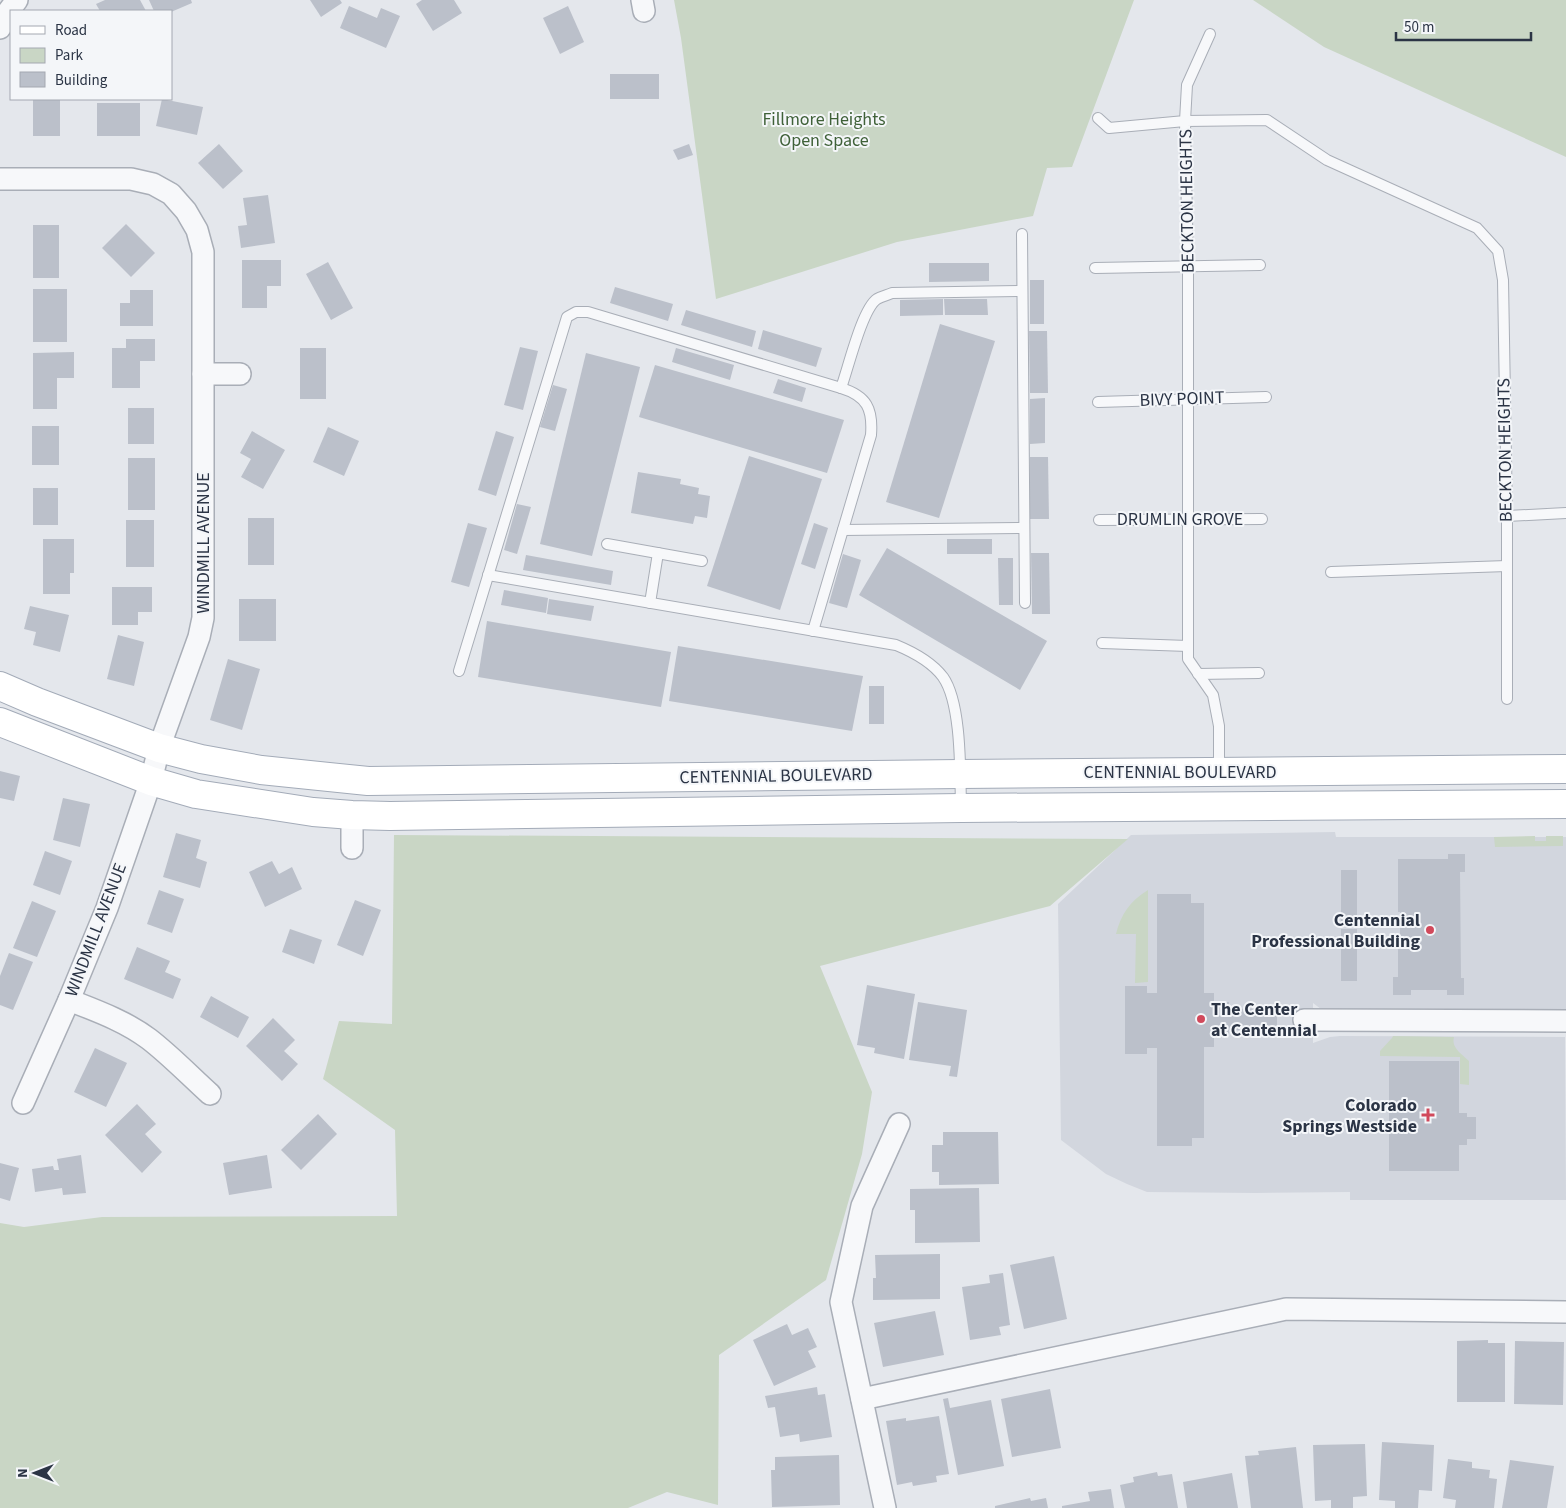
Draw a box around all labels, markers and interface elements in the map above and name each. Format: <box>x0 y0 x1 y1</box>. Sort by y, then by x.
legend <box>10 10 172 100</box>
scale bar <box>1396 10 1531 42</box>
text: 50 m <box>1404 17 1434 38</box>
text: Road <box>55 20 87 41</box>
text: Park <box>55 45 84 66</box>
text: Building <box>55 70 108 91</box>
park label: Fillmore Heights Open Space <box>762 107 886 153</box>
street label: BECKTON HEIGHTS <box>1173 129 1201 273</box>
street label: BECKTON HEIGHTS <box>1491 378 1519 522</box>
street label: BIVY POINT <box>1139 385 1225 413</box>
street label: WINDMILL AVENUE <box>191 472 216 614</box>
street label: DRUMLIN GROVE <box>1117 507 1243 532</box>
street label: CENTENNIAL BOULEVARD <box>1083 760 1277 785</box>
street label: CENTENNIAL BOULEVARD <box>679 762 873 790</box>
street label: WINDMILL AVENUE <box>59 859 133 1001</box>
place label: Centennial Professional Building <box>1251 908 1420 954</box>
marker: Centennial Professional Building <box>1424 924 1436 936</box>
place label: The Center at Centennial <box>1211 997 1317 1043</box>
marker: The Center at Centennial <box>1195 1013 1207 1025</box>
place label: Colorado Springs Westside <box>1282 1093 1417 1139</box>
marker: Colorado Springs Westside <box>1421 1108 1435 1122</box>
north arrow <box>10 1448 60 1498</box>
text: N <box>13 1468 33 1478</box>

